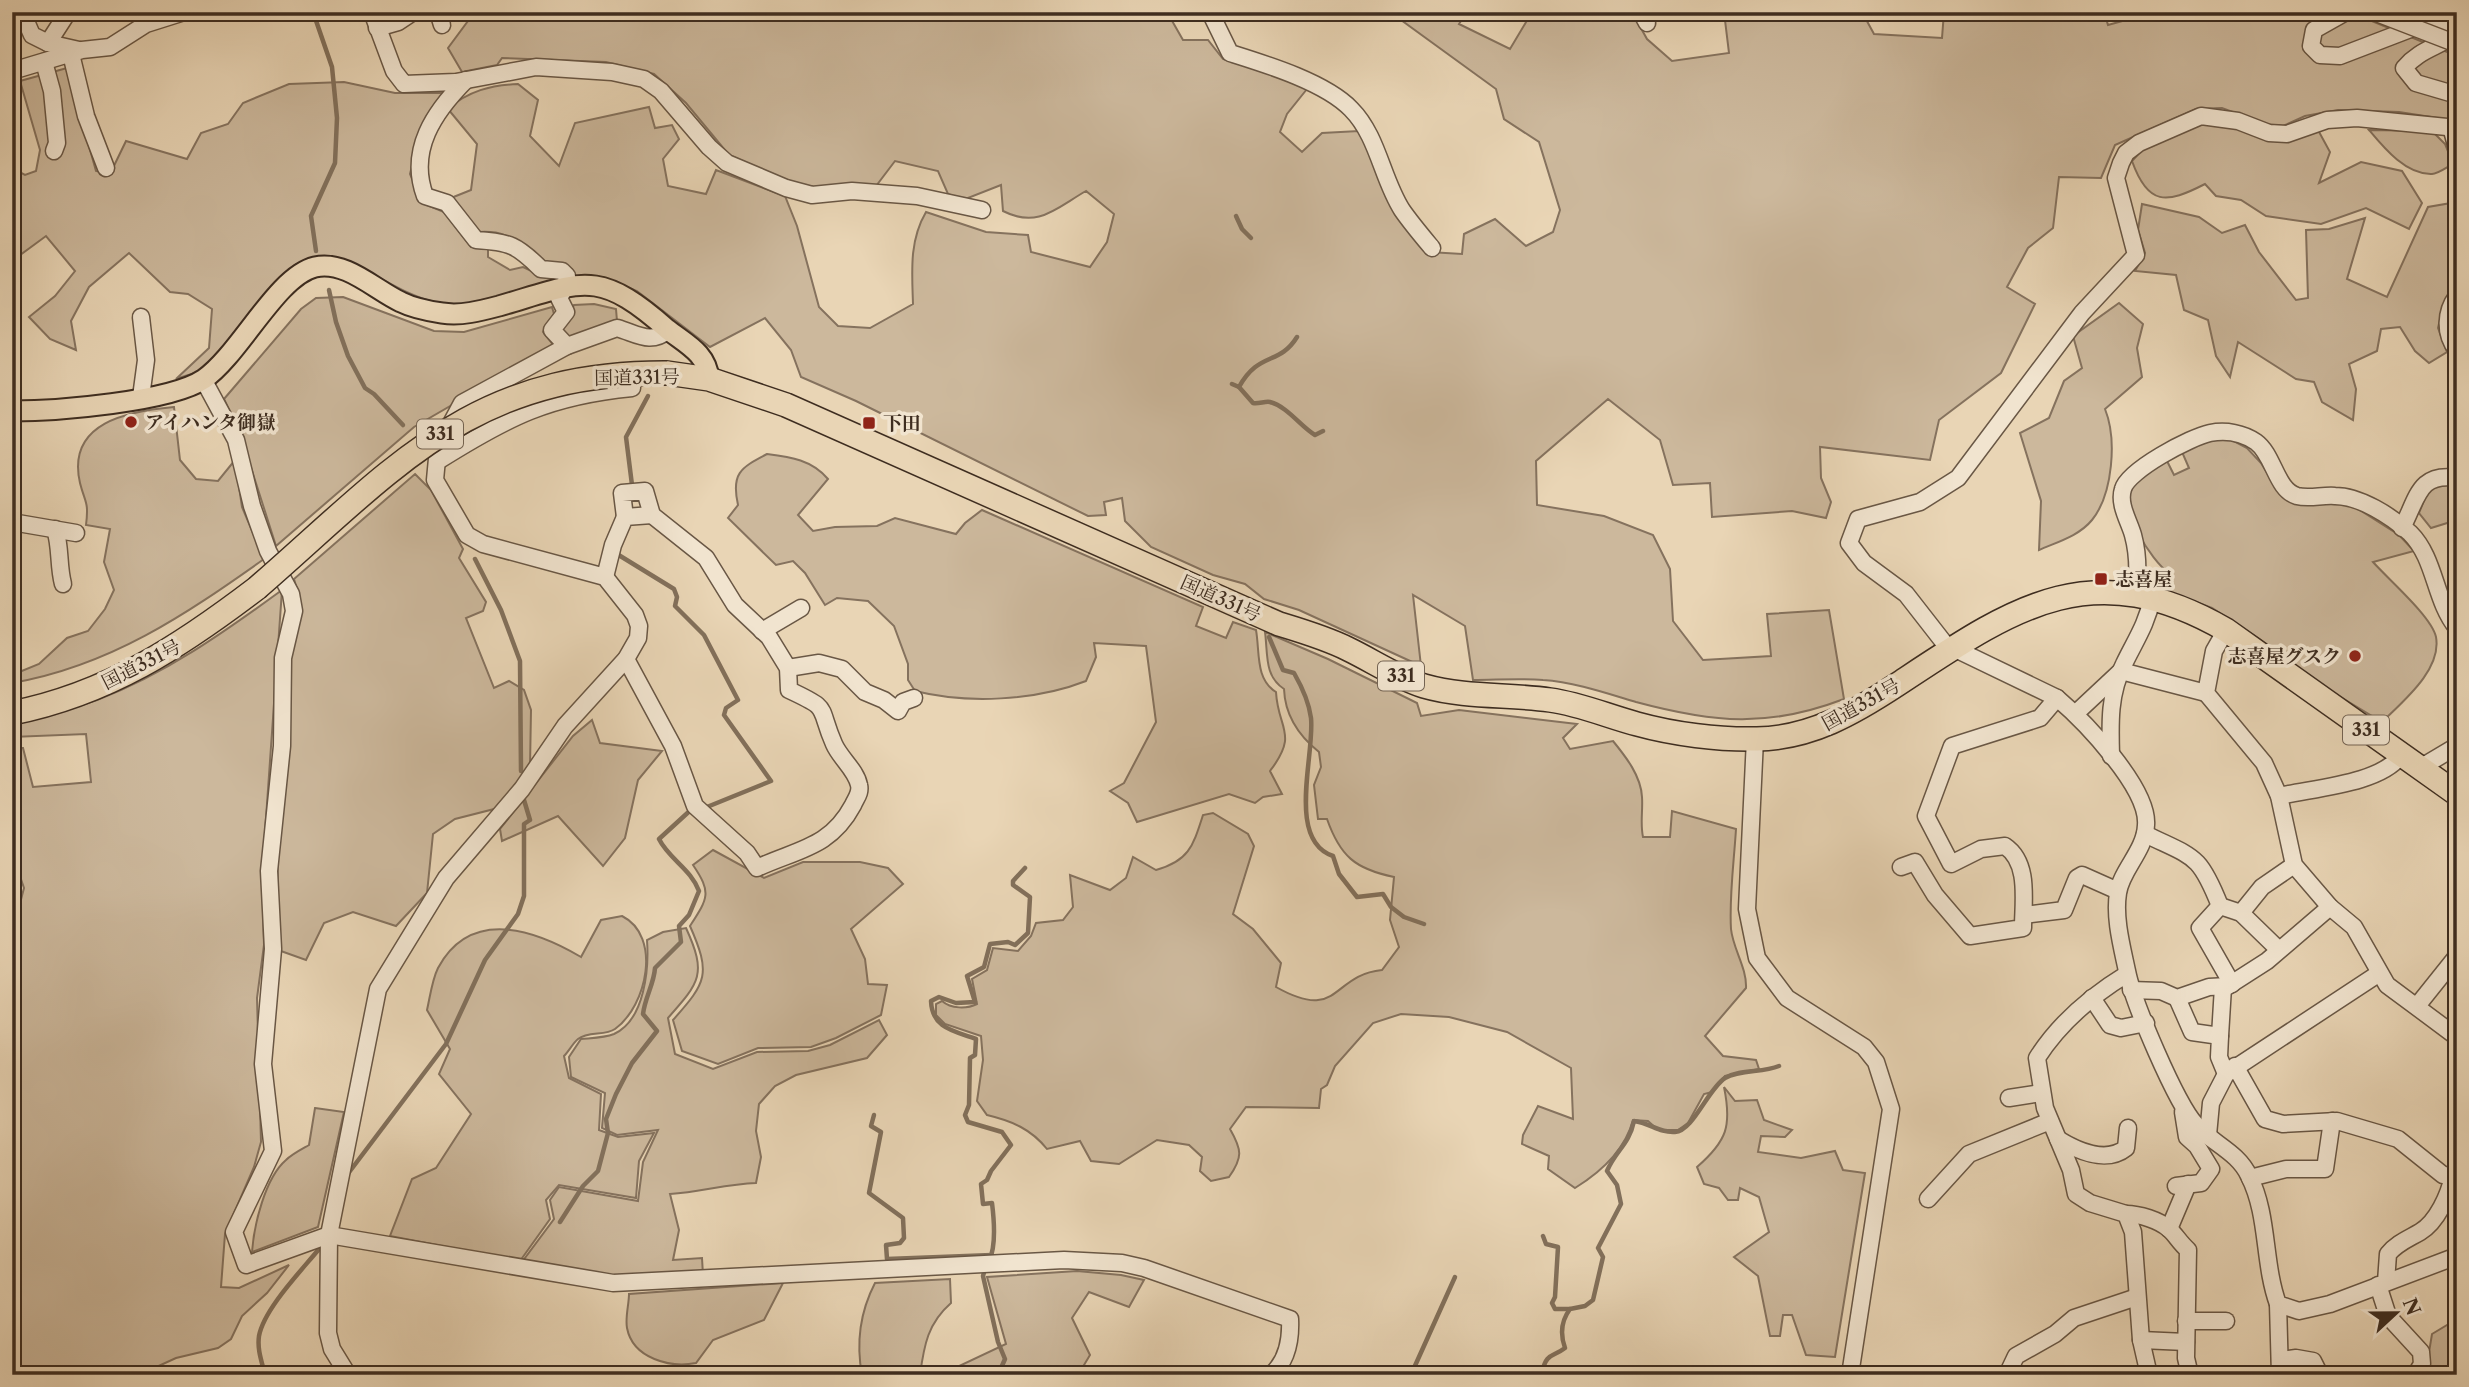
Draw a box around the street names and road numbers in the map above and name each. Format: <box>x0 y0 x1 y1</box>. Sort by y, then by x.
street label: 国道331号 <box>594 365 680 390</box>
road number: 331 <box>417 420 463 448</box>
street label: 国道331号 <box>1177 570 1265 626</box>
street label: 国道331号 <box>98 635 185 694</box>
road number: 331 <box>1378 662 1424 690</box>
street label: 国道331号 <box>1818 674 1904 735</box>
road number: 331 <box>2343 716 2389 744</box>

